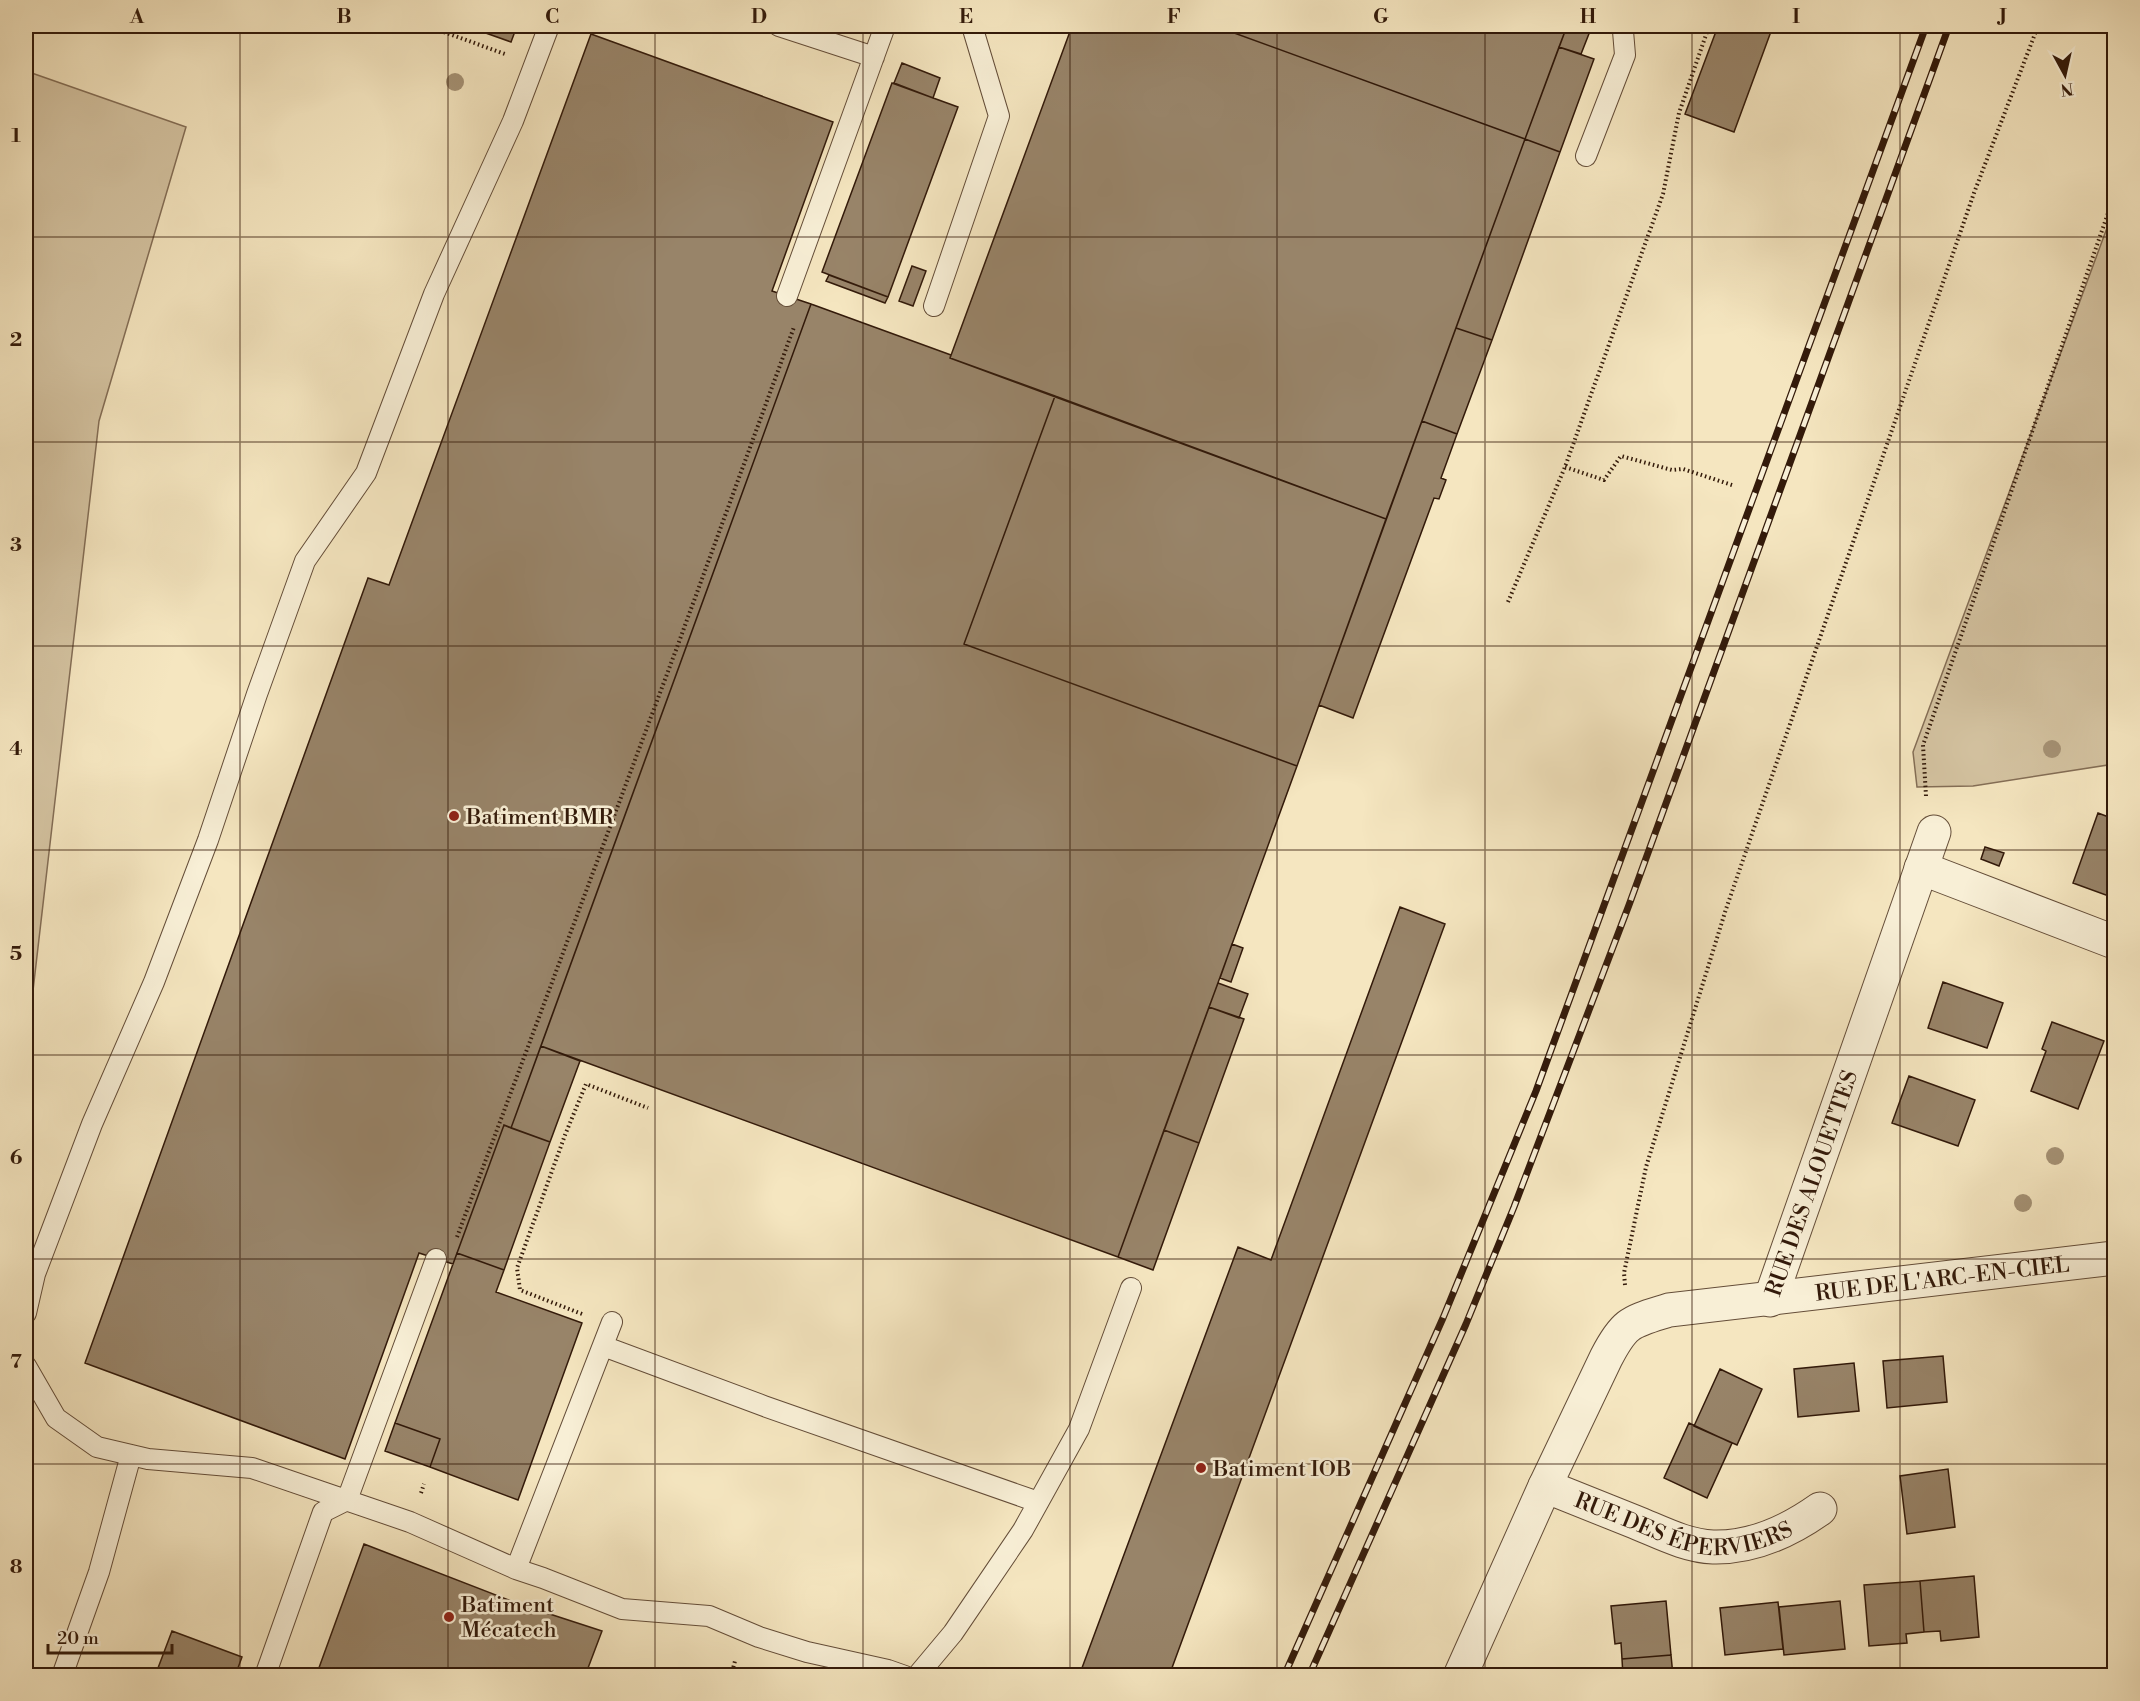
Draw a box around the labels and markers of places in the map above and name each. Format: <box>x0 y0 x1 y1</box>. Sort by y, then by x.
place label: Batiment BMR <box>465 804 614 831</box>
marker: Batiment BMR <box>447 809 461 823</box>
place label: Batiment IOB <box>1212 1456 1351 1483</box>
marker: Batiment IOB <box>1194 1461 1208 1475</box>
place label: Batiment Mécatech <box>460 1592 557 1644</box>
marker: Batiment Mécatech <box>442 1610 456 1624</box>

